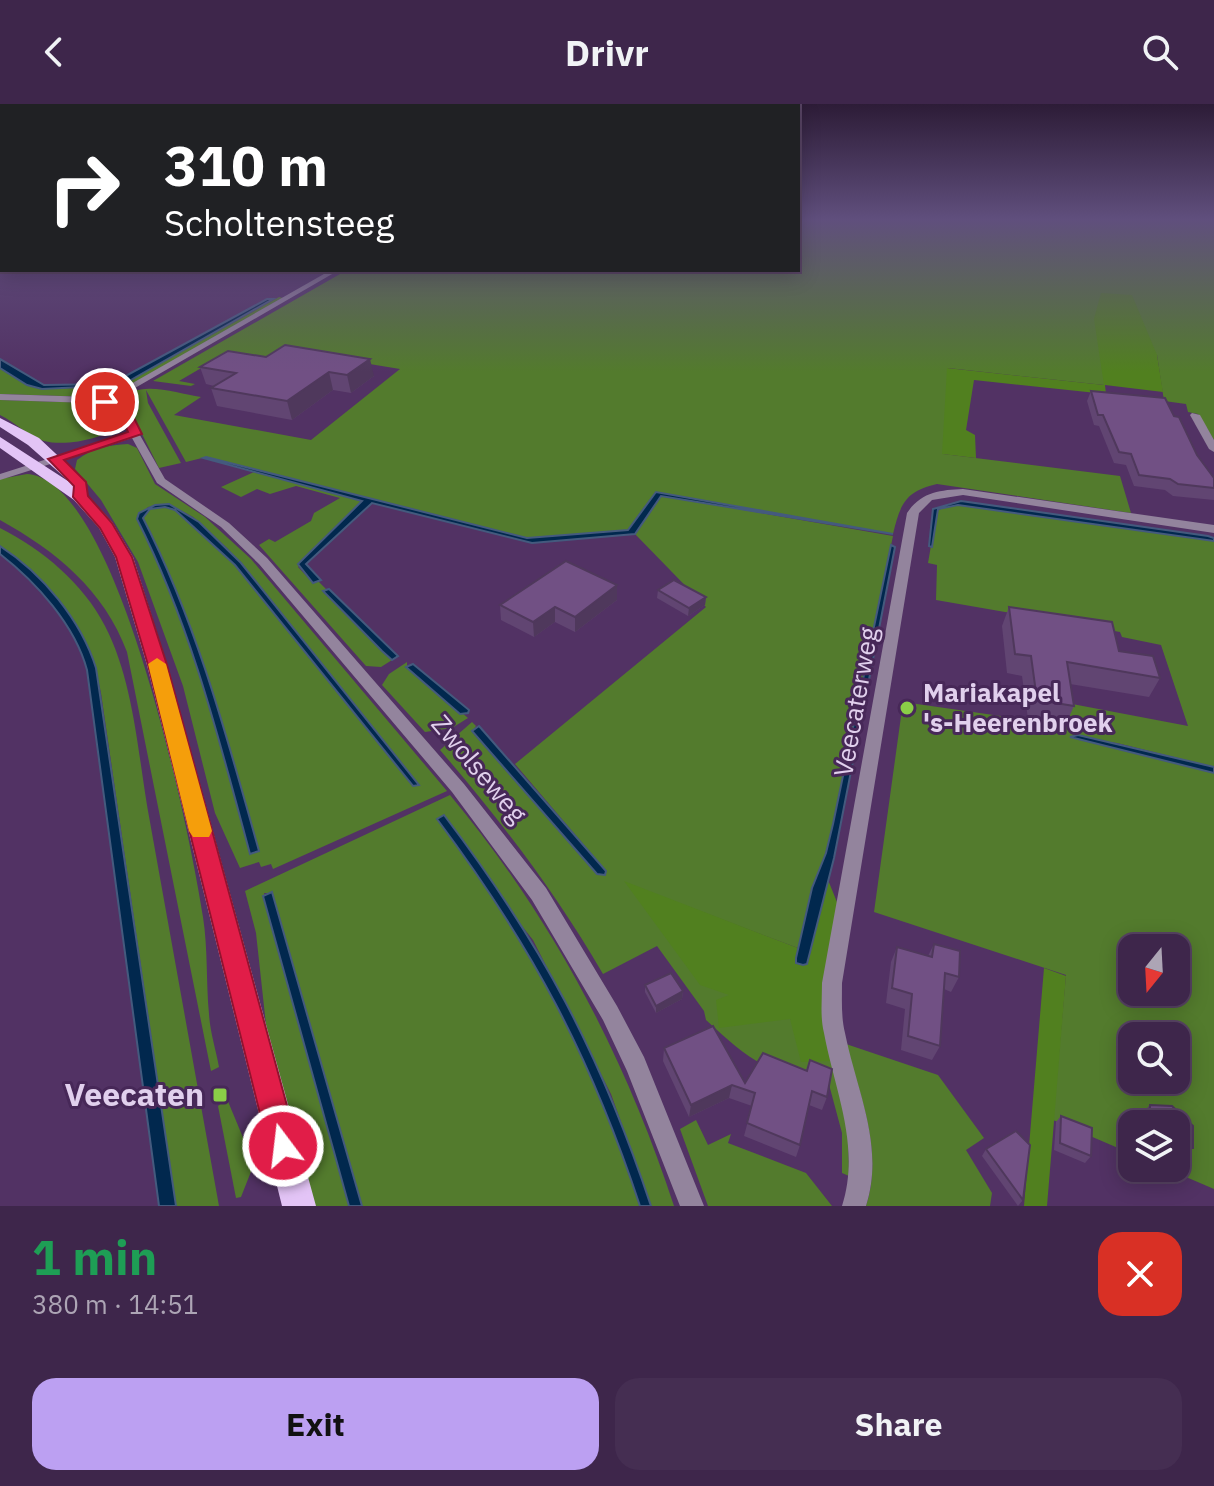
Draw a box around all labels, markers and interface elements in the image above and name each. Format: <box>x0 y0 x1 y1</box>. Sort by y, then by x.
text: Drivr <box>565 29 649 76</box>
icon: back <box>32 30 76 74</box>
icon: search <box>1138 30 1182 74</box>
text: 310 m <box>164 129 328 201</box>
icon: right <box>32 136 136 240</box>
text: Scholtensteeg <box>164 199 394 246</box>
pin <box>71 368 139 436</box>
icon: arrive <box>83 380 127 424</box>
street label: Veecaterweg <box>825 624 885 779</box>
place label: Mariakapel 's-Heerenbroek <box>923 675 1113 739</box>
marker: Mariakapel 's-Heerenbroek <box>898 699 916 717</box>
street label: Zwolseweg <box>425 707 535 830</box>
north arrow <box>1118 934 1190 1006</box>
map controls <box>1118 934 1190 1182</box>
button: search <box>1118 1022 1190 1094</box>
place label: Veecaten <box>65 1073 204 1115</box>
marker: Veecaten <box>211 1086 229 1104</box>
position arrow <box>241 1104 325 1188</box>
button: layers <box>1118 1110 1190 1182</box>
text: 1 min <box>32 1226 157 1288</box>
button: close <box>1098 1232 1182 1316</box>
text: 380 m · 14:51 <box>32 1287 198 1321</box>
button: Exit <box>32 1378 599 1470</box>
button: Share <box>615 1378 1182 1470</box>

